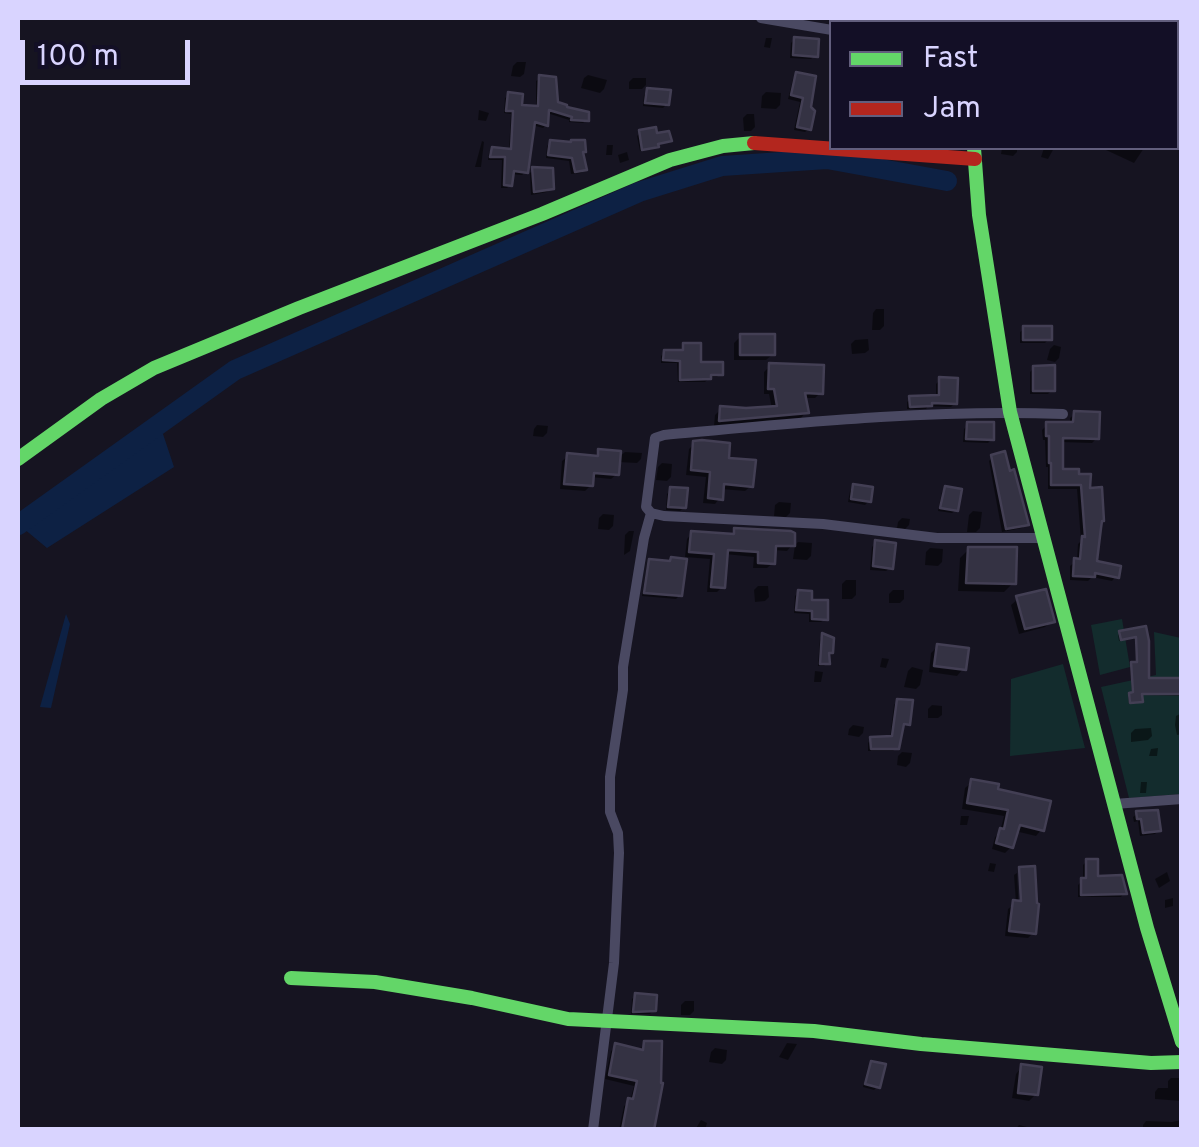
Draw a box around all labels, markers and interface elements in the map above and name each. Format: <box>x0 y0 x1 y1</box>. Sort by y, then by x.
scale bar <box>25 20 195 82</box>
legend <box>829 20 1179 150</box>
text: 100 m <box>37 39 119 76</box>
text: Fast <box>923 41 978 78</box>
text: Jam <box>923 91 981 128</box>

